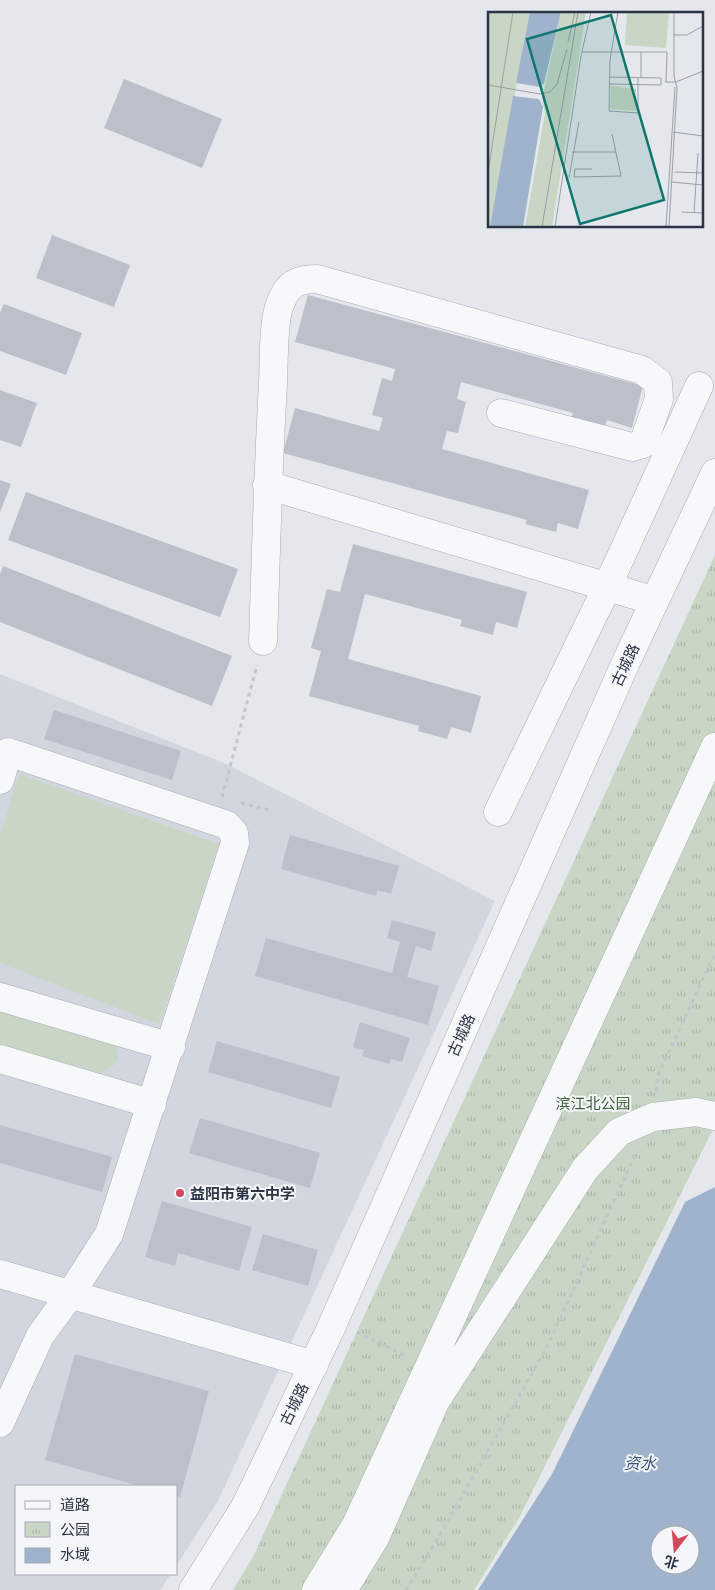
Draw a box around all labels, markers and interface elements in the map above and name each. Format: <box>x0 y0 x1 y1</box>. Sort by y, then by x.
inset map <box>488 12 702 228</box>
street label: 古城路 <box>606 640 644 690</box>
street label: 古城路 <box>442 1010 480 1060</box>
park label: 滨江北公园 <box>555 1093 631 1114</box>
place label: 益阳市第六中学 <box>190 1183 295 1204</box>
marker: 益阳市第六中学 <box>174 1187 186 1199</box>
street label: 古城路 <box>275 1379 313 1429</box>
water label: 资水 <box>624 1452 657 1474</box>
legend <box>15 1485 178 1575</box>
text: 道路 <box>60 1494 90 1515</box>
text: 公园 <box>60 1519 90 1540</box>
north arrow <box>650 1525 700 1575</box>
text: 水域 <box>60 1544 90 1565</box>
text: 北 <box>662 1552 681 1573</box>

